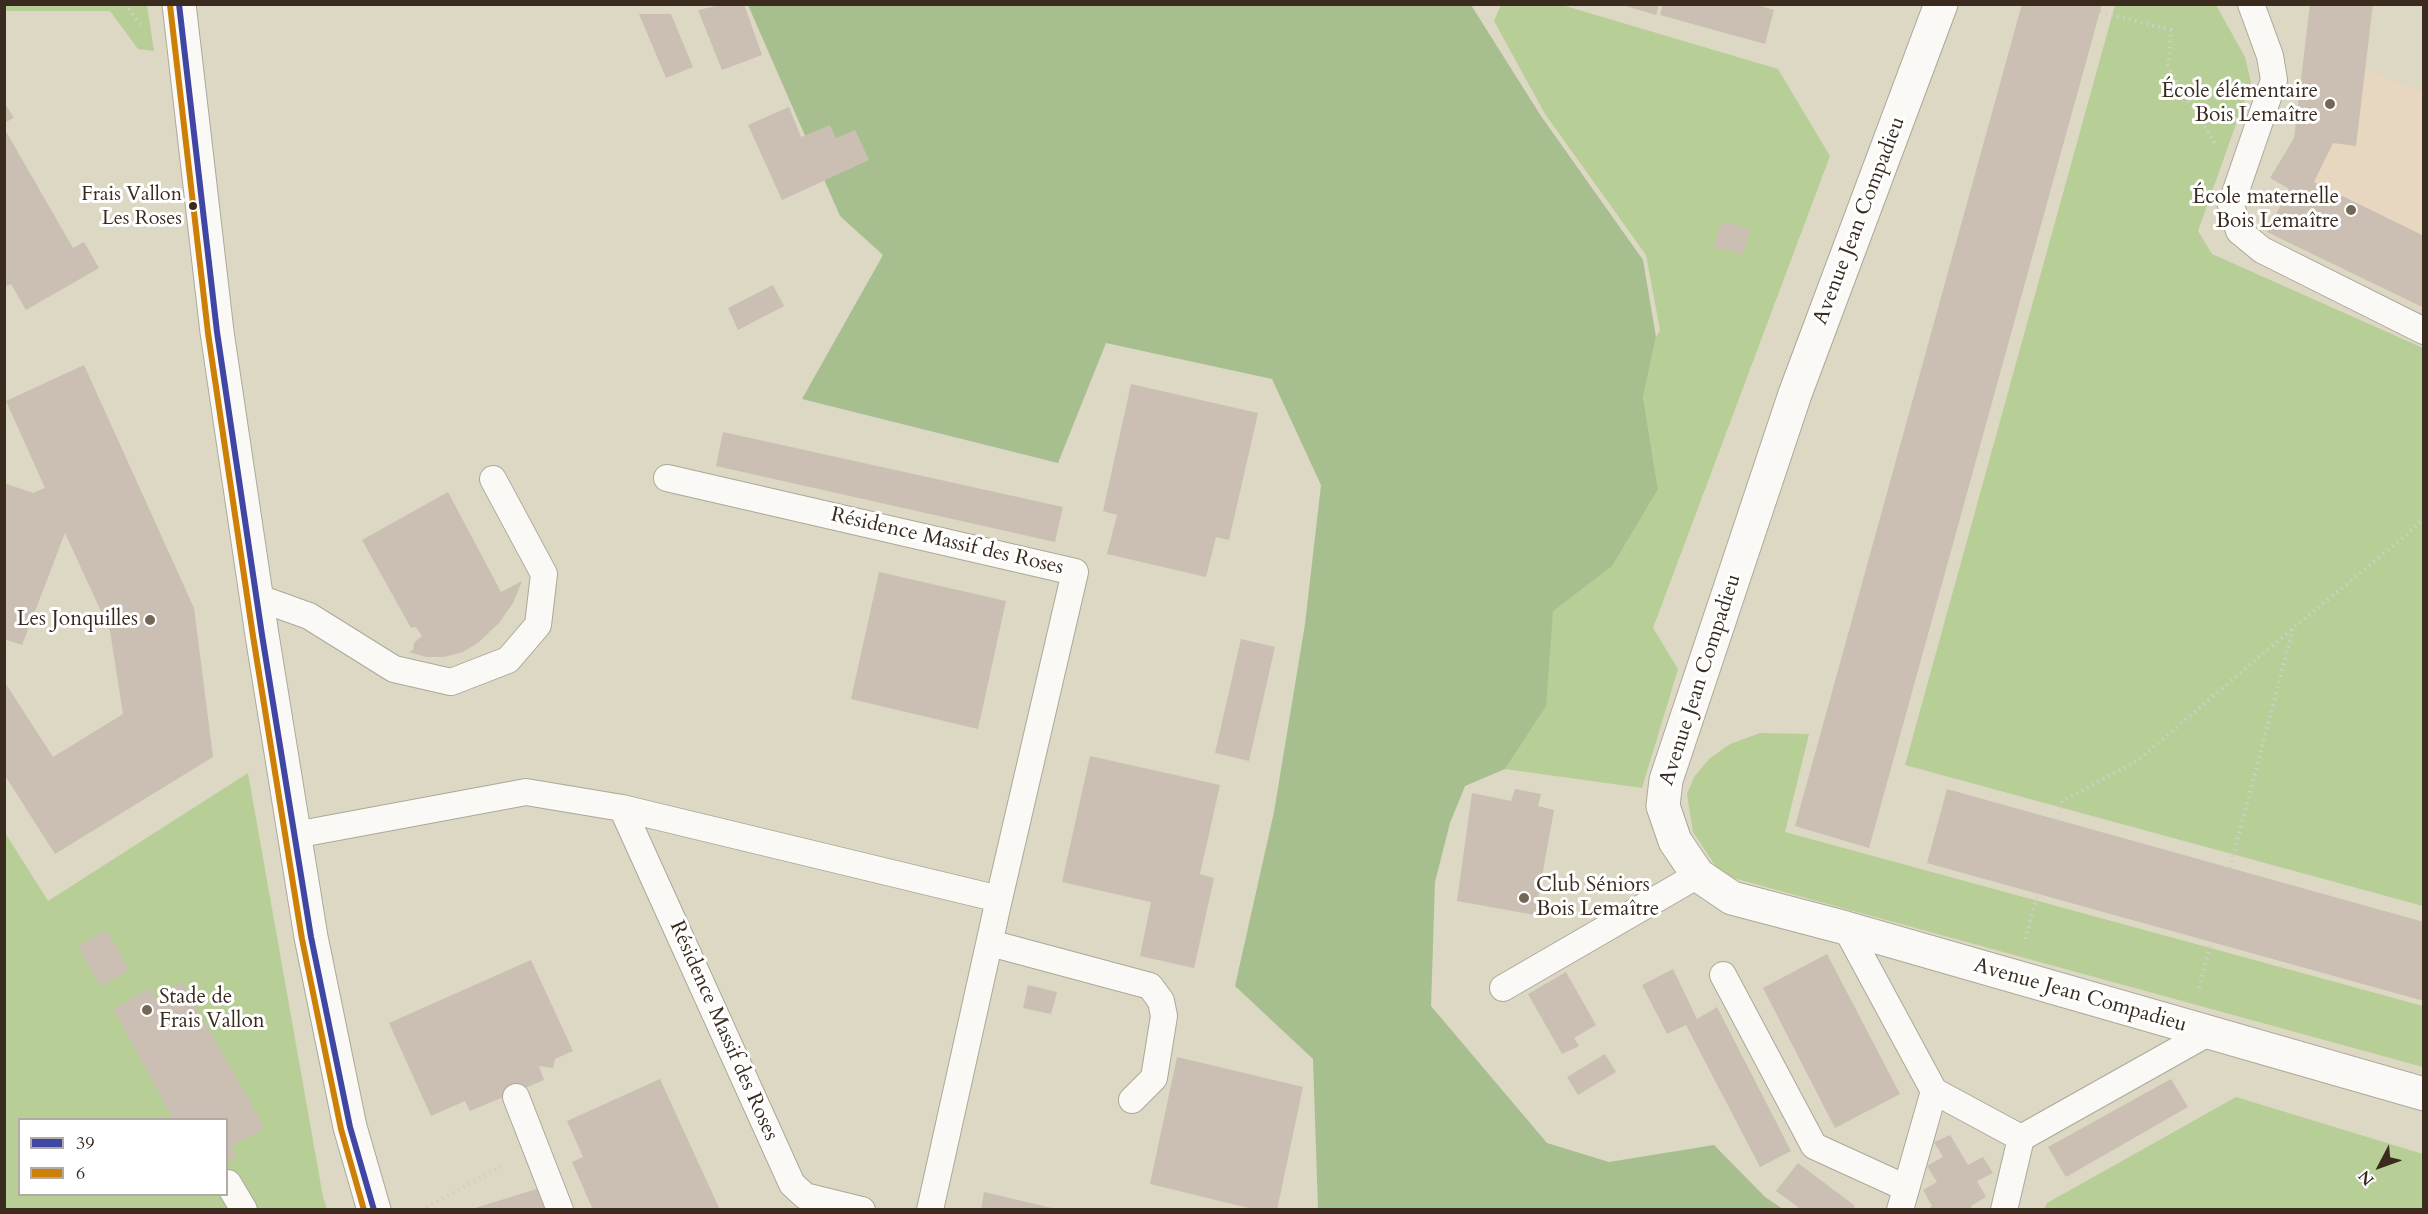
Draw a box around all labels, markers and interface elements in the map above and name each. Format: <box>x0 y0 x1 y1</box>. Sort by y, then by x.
place label: École élémentaire Bois Lemaître <box>2161 79 2318 129</box>
marker: École élémentaire Bois Lemaître <box>2323 97 2337 111</box>
street label: Avenue Jean Compadieu <box>1809 114 1911 328</box>
place label: Frais Vallon Les Roses <box>81 183 182 230</box>
place label: École maternelle Bois Lemaître <box>2192 185 2339 235</box>
marker: Frais Vallon Les Roses <box>187 200 199 212</box>
marker: École maternelle Bois Lemaître <box>2344 203 2358 217</box>
street label: Résidence Massif des Roses <box>828 503 1066 581</box>
street label: Avenue Jean Compadieu <box>1655 571 1747 789</box>
place label: Les Jonquilles <box>17 607 138 633</box>
marker: Les Jonquilles <box>143 613 157 627</box>
place label: Club Séniors Bois Lemaître <box>1536 873 1659 923</box>
marker: Club Séniors Bois Lemaître <box>1517 891 1531 905</box>
street label: Résidence Massif des Roses <box>663 917 783 1145</box>
street label: Avenue Jean Compadieu <box>1971 953 2189 1039</box>
place label: Stade de Frais Vallon <box>159 985 265 1035</box>
marker: Stade de Frais Vallon <box>140 1003 154 1017</box>
legend <box>18 1118 228 1196</box>
text: 39 <box>76 1131 94 1156</box>
north arrow <box>2350 1136 2410 1196</box>
text: 6 <box>76 1161 85 1186</box>
text: N <box>2354 1165 2379 1190</box>

